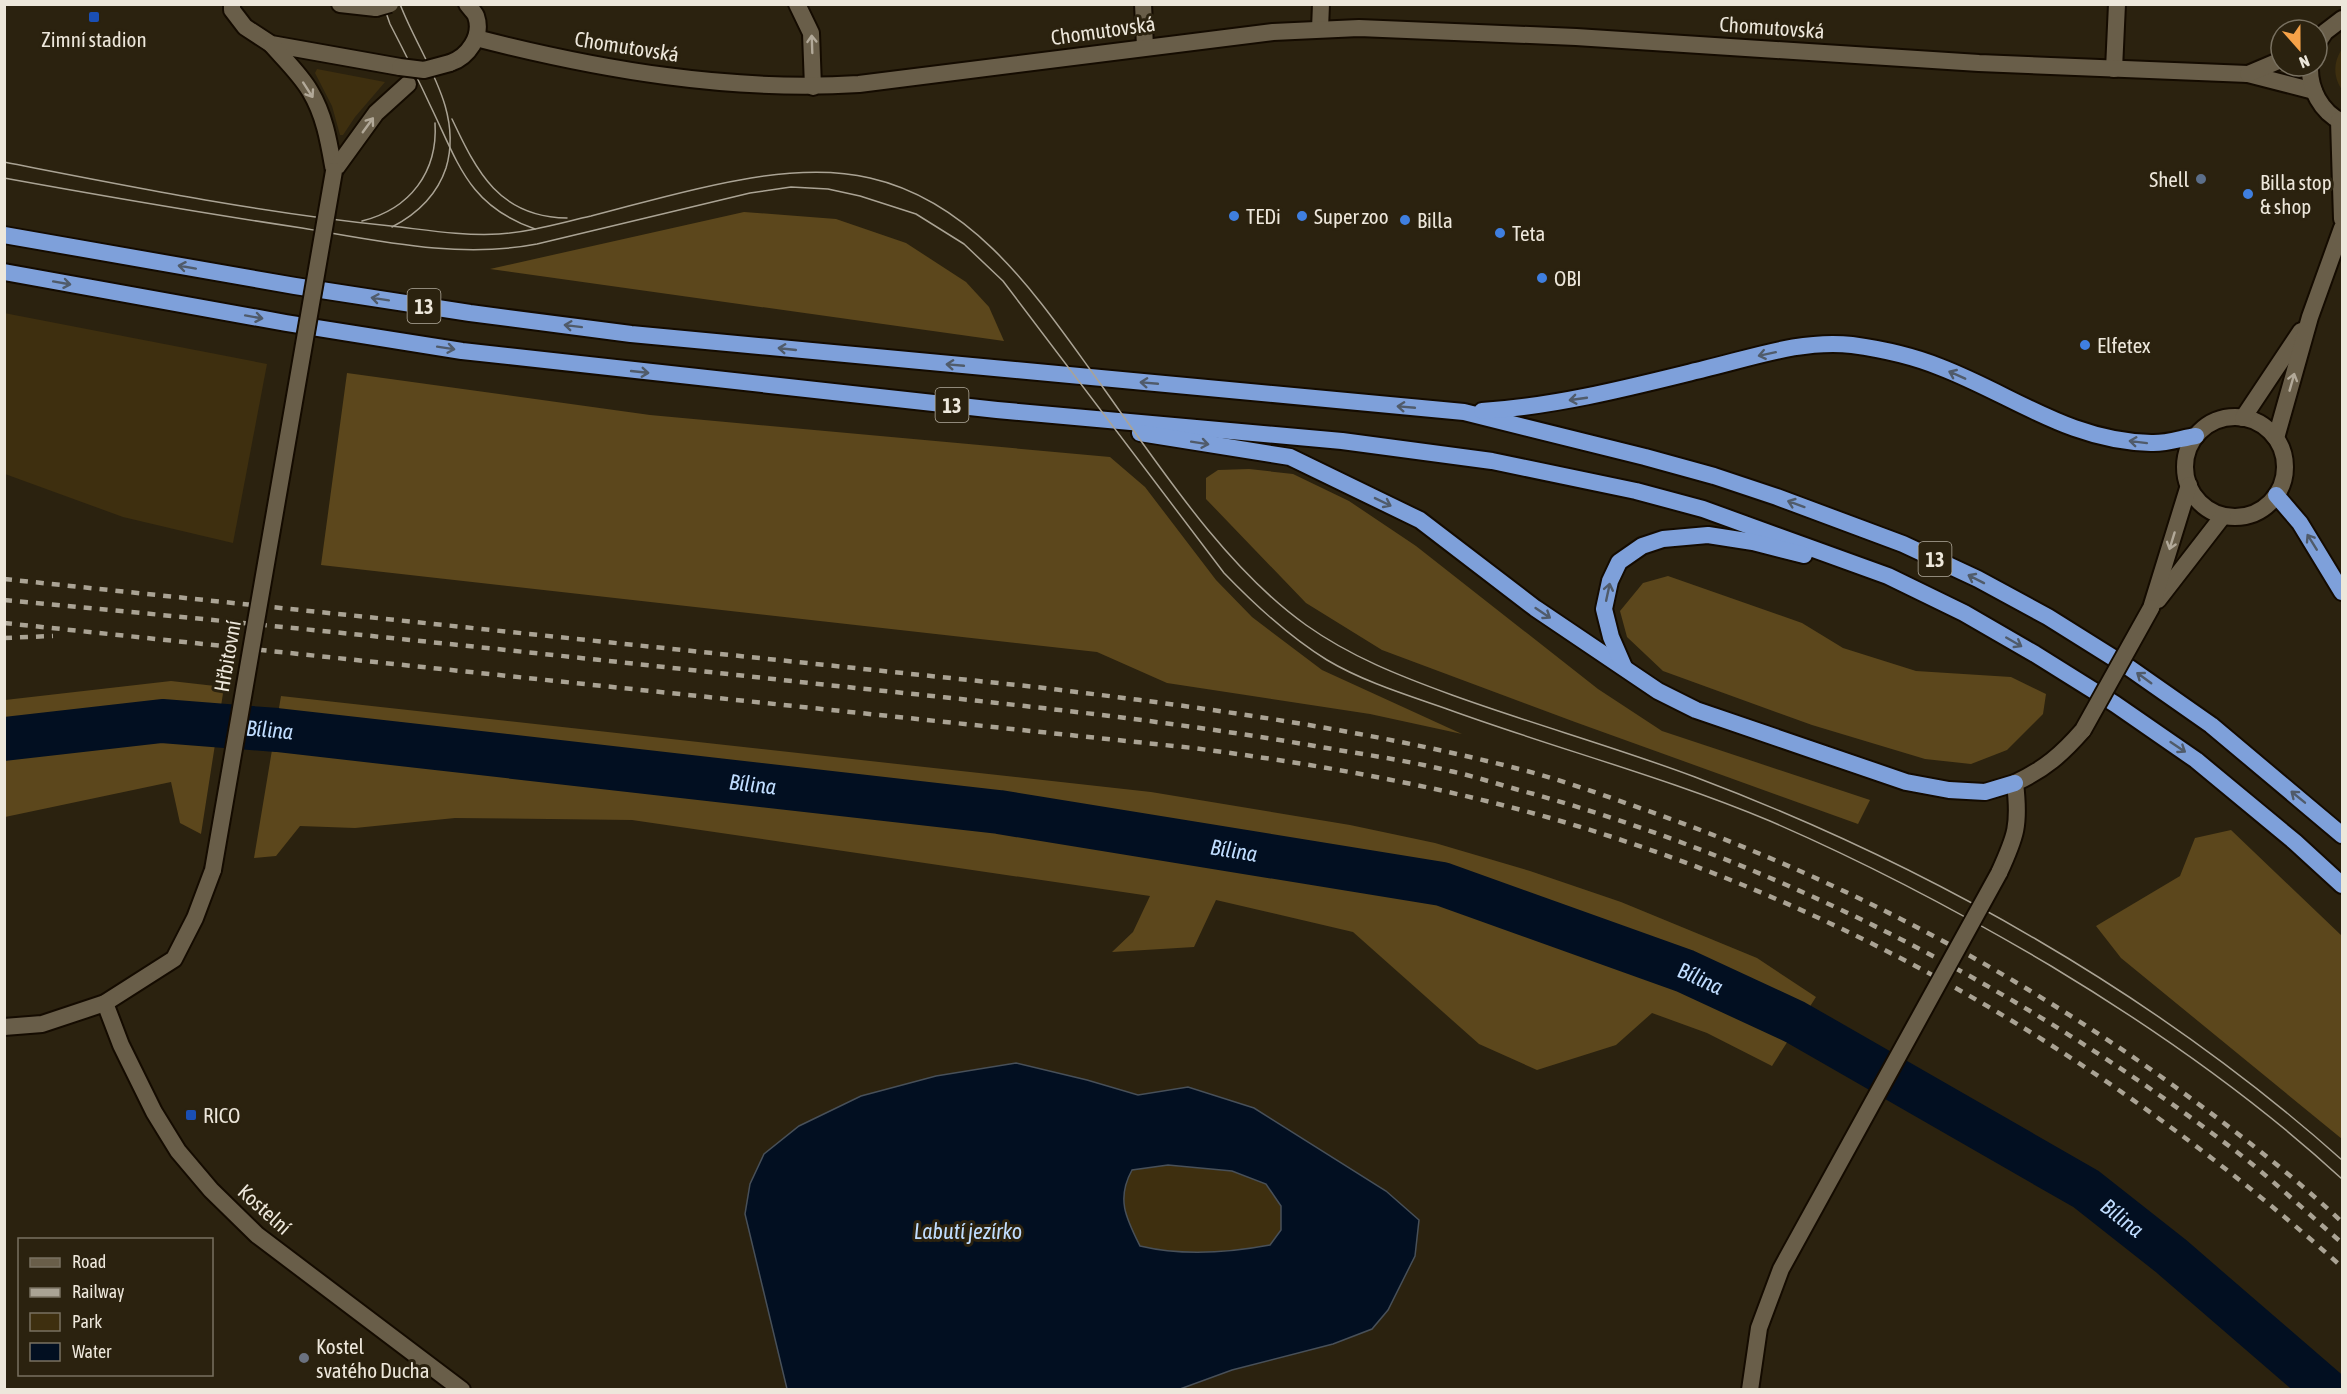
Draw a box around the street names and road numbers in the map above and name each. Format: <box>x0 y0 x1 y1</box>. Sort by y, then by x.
street label: Chomutovská <box>1049 11 1157 49</box>
street label: Chomutovská <box>1719 11 1825 43</box>
street label: Chomutovská <box>573 26 681 66</box>
road number: 13 <box>408 289 440 323</box>
road number: 13 <box>936 388 968 422</box>
road number: 13 <box>1918 542 1952 576</box>
street label: Hřbitovní <box>209 618 245 694</box>
street label: Kostelní <box>234 1179 297 1239</box>

